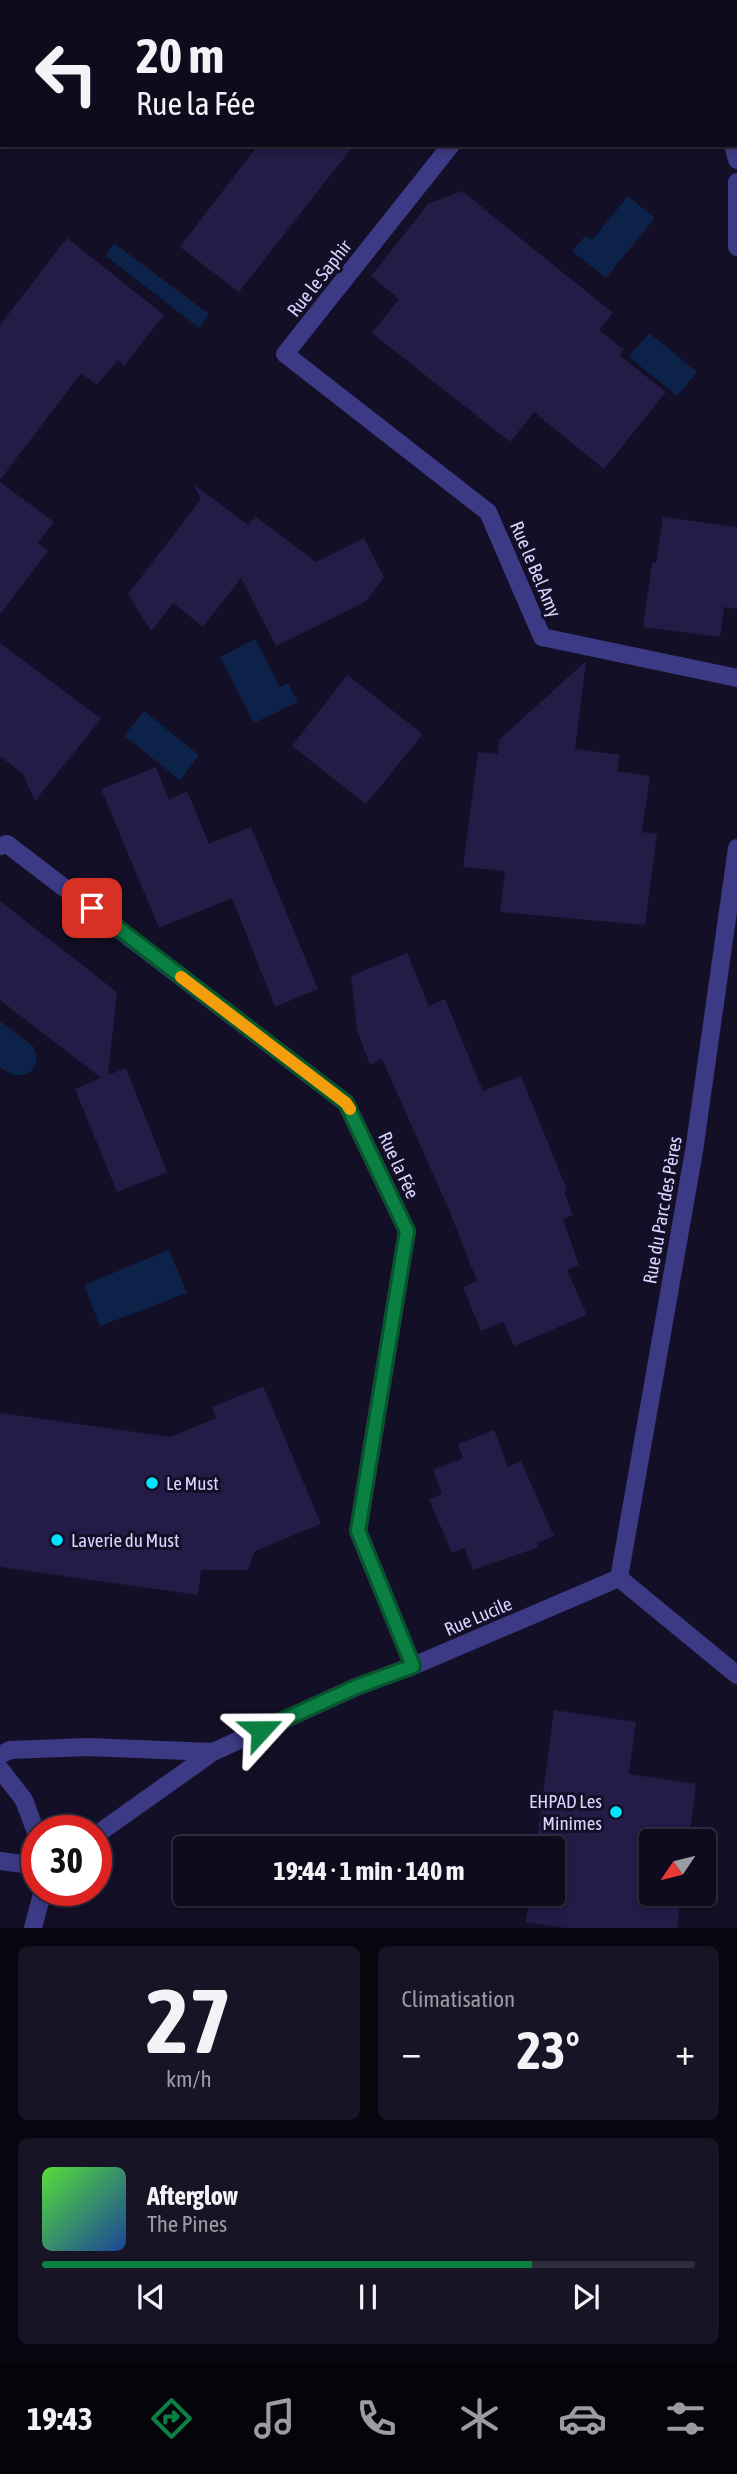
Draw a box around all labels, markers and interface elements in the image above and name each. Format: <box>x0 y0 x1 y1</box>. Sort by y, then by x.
text: 20 m <box>136 27 224 83</box>
icon: left <box>21 28 112 119</box>
text: Rue la Fée <box>136 85 255 122</box>
street label: Rue le Saphir <box>282 235 356 321</box>
street label: Rue le Bel Amy <box>506 518 566 620</box>
pin <box>62 878 122 938</box>
icon: arrive <box>73 889 111 927</box>
street label: Rue la Fée <box>374 1128 424 1202</box>
street label: Rue du Parc des Pères <box>638 1134 686 1285</box>
place label: Le Must <box>166 1472 219 1494</box>
marker: Le Must <box>144 1475 160 1491</box>
place label: Laverie du Must <box>71 1529 180 1551</box>
marker: Laverie du Must <box>49 1532 65 1548</box>
street label: Rue Lucile <box>441 1592 515 1640</box>
position arrow <box>224 1693 298 1767</box>
place label: EHPAD Les Minimes <box>529 1790 602 1834</box>
marker: EHPAD Les Minimes <box>608 1804 624 1820</box>
speed limit sign: 30 <box>21 1815 112 1906</box>
north arrow <box>639 1829 716 1906</box>
map controls <box>639 1829 716 1906</box>
text: 19:44 · 1 min · 140 m <box>274 1856 464 1886</box>
text: 27 <box>146 1968 232 2072</box>
text: Climatisation <box>402 1986 515 2012</box>
text: 23° <box>517 2020 580 2080</box>
text: − <box>402 2030 421 2073</box>
text: + <box>675 2030 695 2073</box>
text: km/h <box>166 2066 212 2092</box>
text: Afterglow <box>147 2181 238 2211</box>
text: The Pines <box>147 2211 227 2237</box>
icon: previous <box>132 2278 170 2316</box>
icon: pause <box>349 2278 387 2316</box>
icon: next <box>567 2278 605 2316</box>
icon: directions <box>147 2394 196 2443</box>
icon: music <box>250 2394 299 2443</box>
icon: phone <box>352 2394 401 2443</box>
icon: climate <box>455 2394 504 2443</box>
icon: car <box>558 2394 607 2443</box>
icon: filters <box>661 2394 710 2443</box>
text: 19:43 <box>27 2400 93 2437</box>

